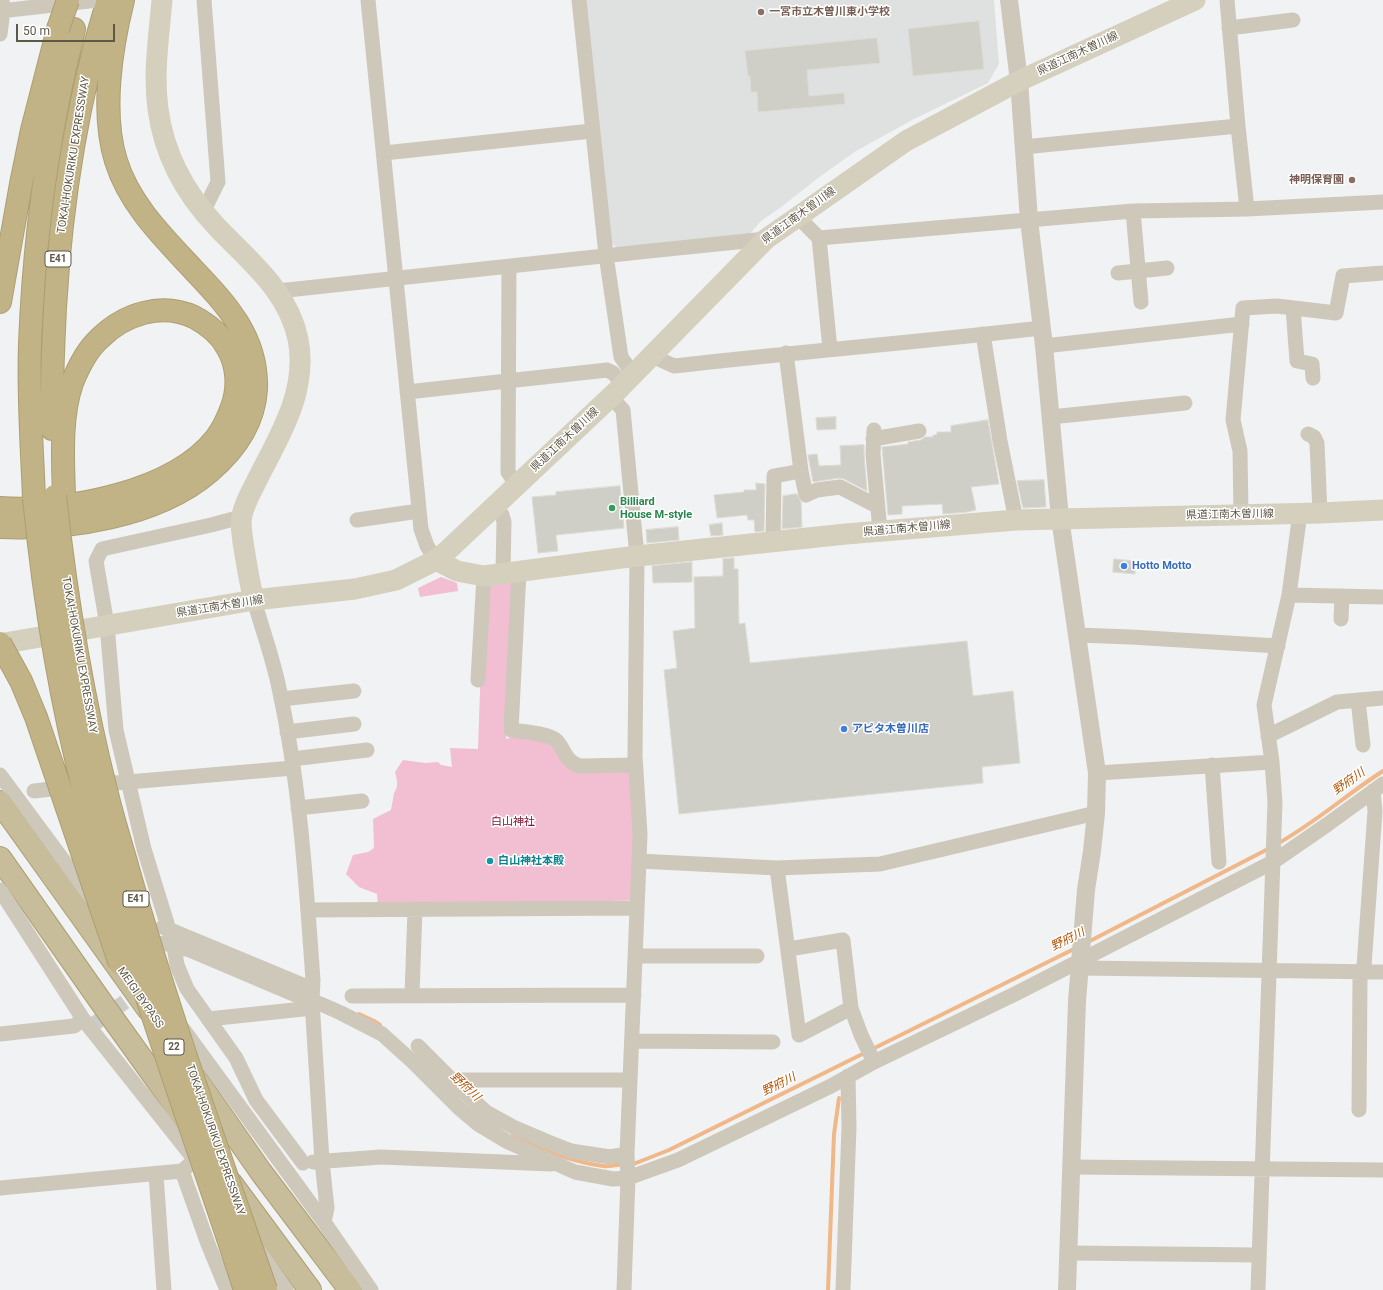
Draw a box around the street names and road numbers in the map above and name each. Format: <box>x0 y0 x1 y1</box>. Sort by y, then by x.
street label: 県道江南木曽川線 <box>1035 29 1121 79</box>
street label: TOKAI-HOKURIKU EXPRESSWAY <box>55 75 93 235</box>
street label: 県道江南木曽川線 <box>760 185 838 247</box>
road number: E41 <box>45 251 71 267</box>
street label: 県道江南木曽川線 <box>528 405 602 475</box>
street label: 県道江南木曽川線 <box>1186 508 1274 522</box>
street label: 県道江南木曽川線 <box>863 519 951 539</box>
street label: TOKAI-HOKURIKU EXPRESSWAY <box>59 576 99 734</box>
street label: 県道江南木曽川線 <box>176 594 264 620</box>
road number: E41 <box>123 891 149 907</box>
street label: MEIGI BYPASS <box>114 965 166 1031</box>
road number: 22 <box>164 1039 184 1055</box>
street label: TOKAI-HOKURIKU EXPRESSWAY <box>183 1063 247 1217</box>

